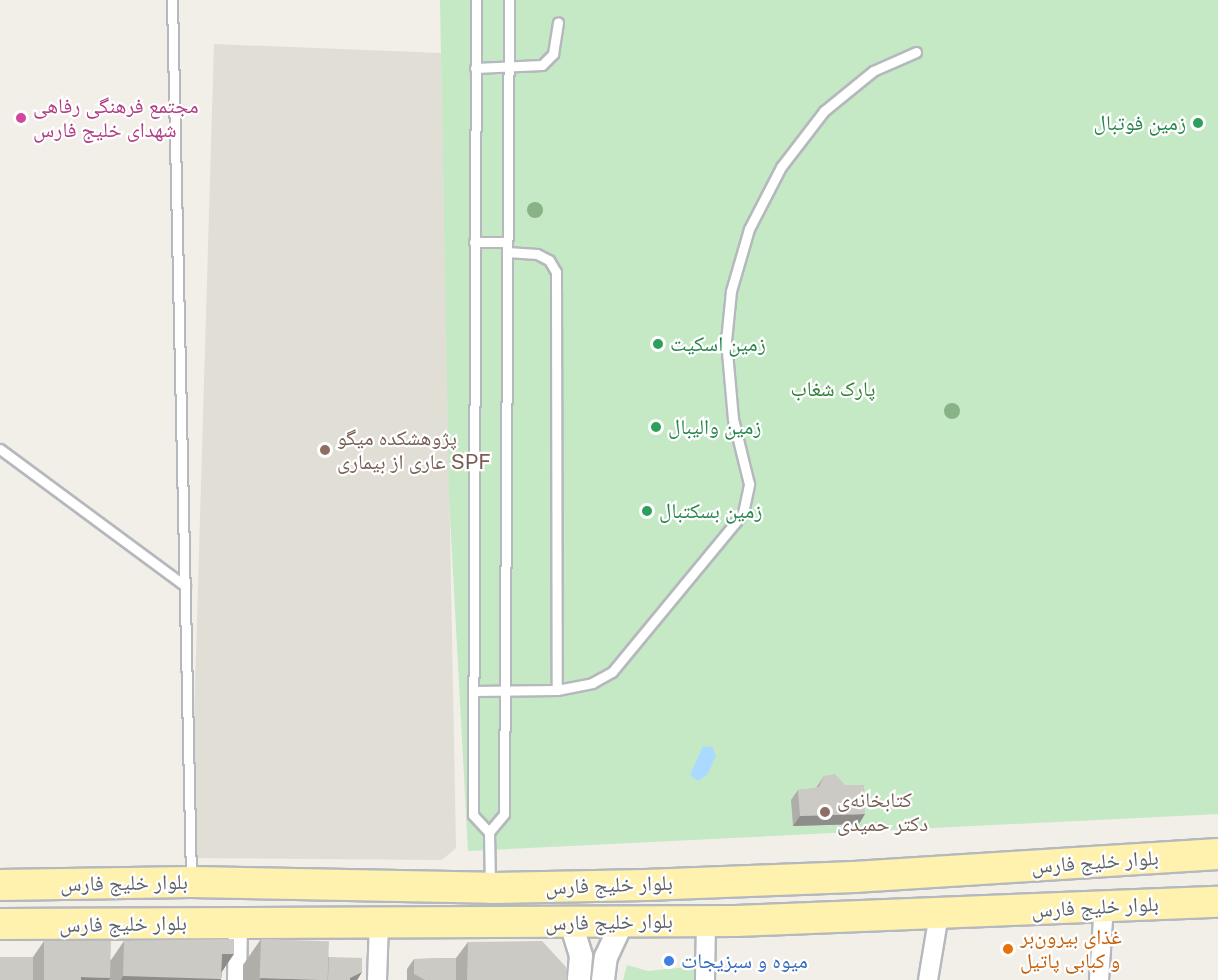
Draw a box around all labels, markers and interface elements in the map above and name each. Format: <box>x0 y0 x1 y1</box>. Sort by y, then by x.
place label: مجتمع فرهنگی رفاهی شهدای خلیج فارس <box>33 93 199 143</box>
place label: زمین فوتبال <box>1094 110 1186 136</box>
marker: مجتمع فرهنگی رفاهی شهدای خلیج فارس <box>14 111 28 125</box>
marker: زمین فوتبال <box>1191 116 1205 130</box>
place label: زمین اسکیت <box>670 331 766 357</box>
marker: زمین اسکیت <box>651 337 665 351</box>
park label: پارک شغاب <box>791 376 875 402</box>
place label: زمین والیبال <box>668 414 761 440</box>
marker: زمین والیبال <box>649 420 663 434</box>
place label: پژوهشکده میگو عاری از بیماری SPF <box>337 425 491 475</box>
marker: پژوهشکده میگو عاری از بیماری SPF <box>318 443 332 457</box>
place label: زمین بسکتبال <box>659 498 762 524</box>
marker: زمین بسکتبال <box>640 504 654 518</box>
place label: کتابخانه‌ی دکتر حمیدی <box>837 787 928 837</box>
marker: کتابخانه‌ی دکتر حمیدی <box>818 805 832 819</box>
street label: بلوار خلیج ‌فارس <box>1030 845 1160 879</box>
street label: بلوار خلیج ‌فارس <box>60 869 188 897</box>
street label: بلوار خلیج ‌فارس <box>545 870 673 900</box>
street label: بلوار خلیج‌ فارس <box>1031 891 1159 923</box>
street label: بلوار خلیج‌ فارس <box>545 908 673 936</box>
street label: بلوار خلیج‌ فارس <box>59 910 187 938</box>
place label: غذای بیرون‌بر و کبابی پاتیل <box>1020 924 1122 974</box>
marker: غذای بیرون‌بر و کبابی پاتیل <box>1001 942 1015 956</box>
place label: میوه و سبزیجات <box>681 948 808 974</box>
marker: میوه و سبزیجات <box>662 954 676 968</box>

